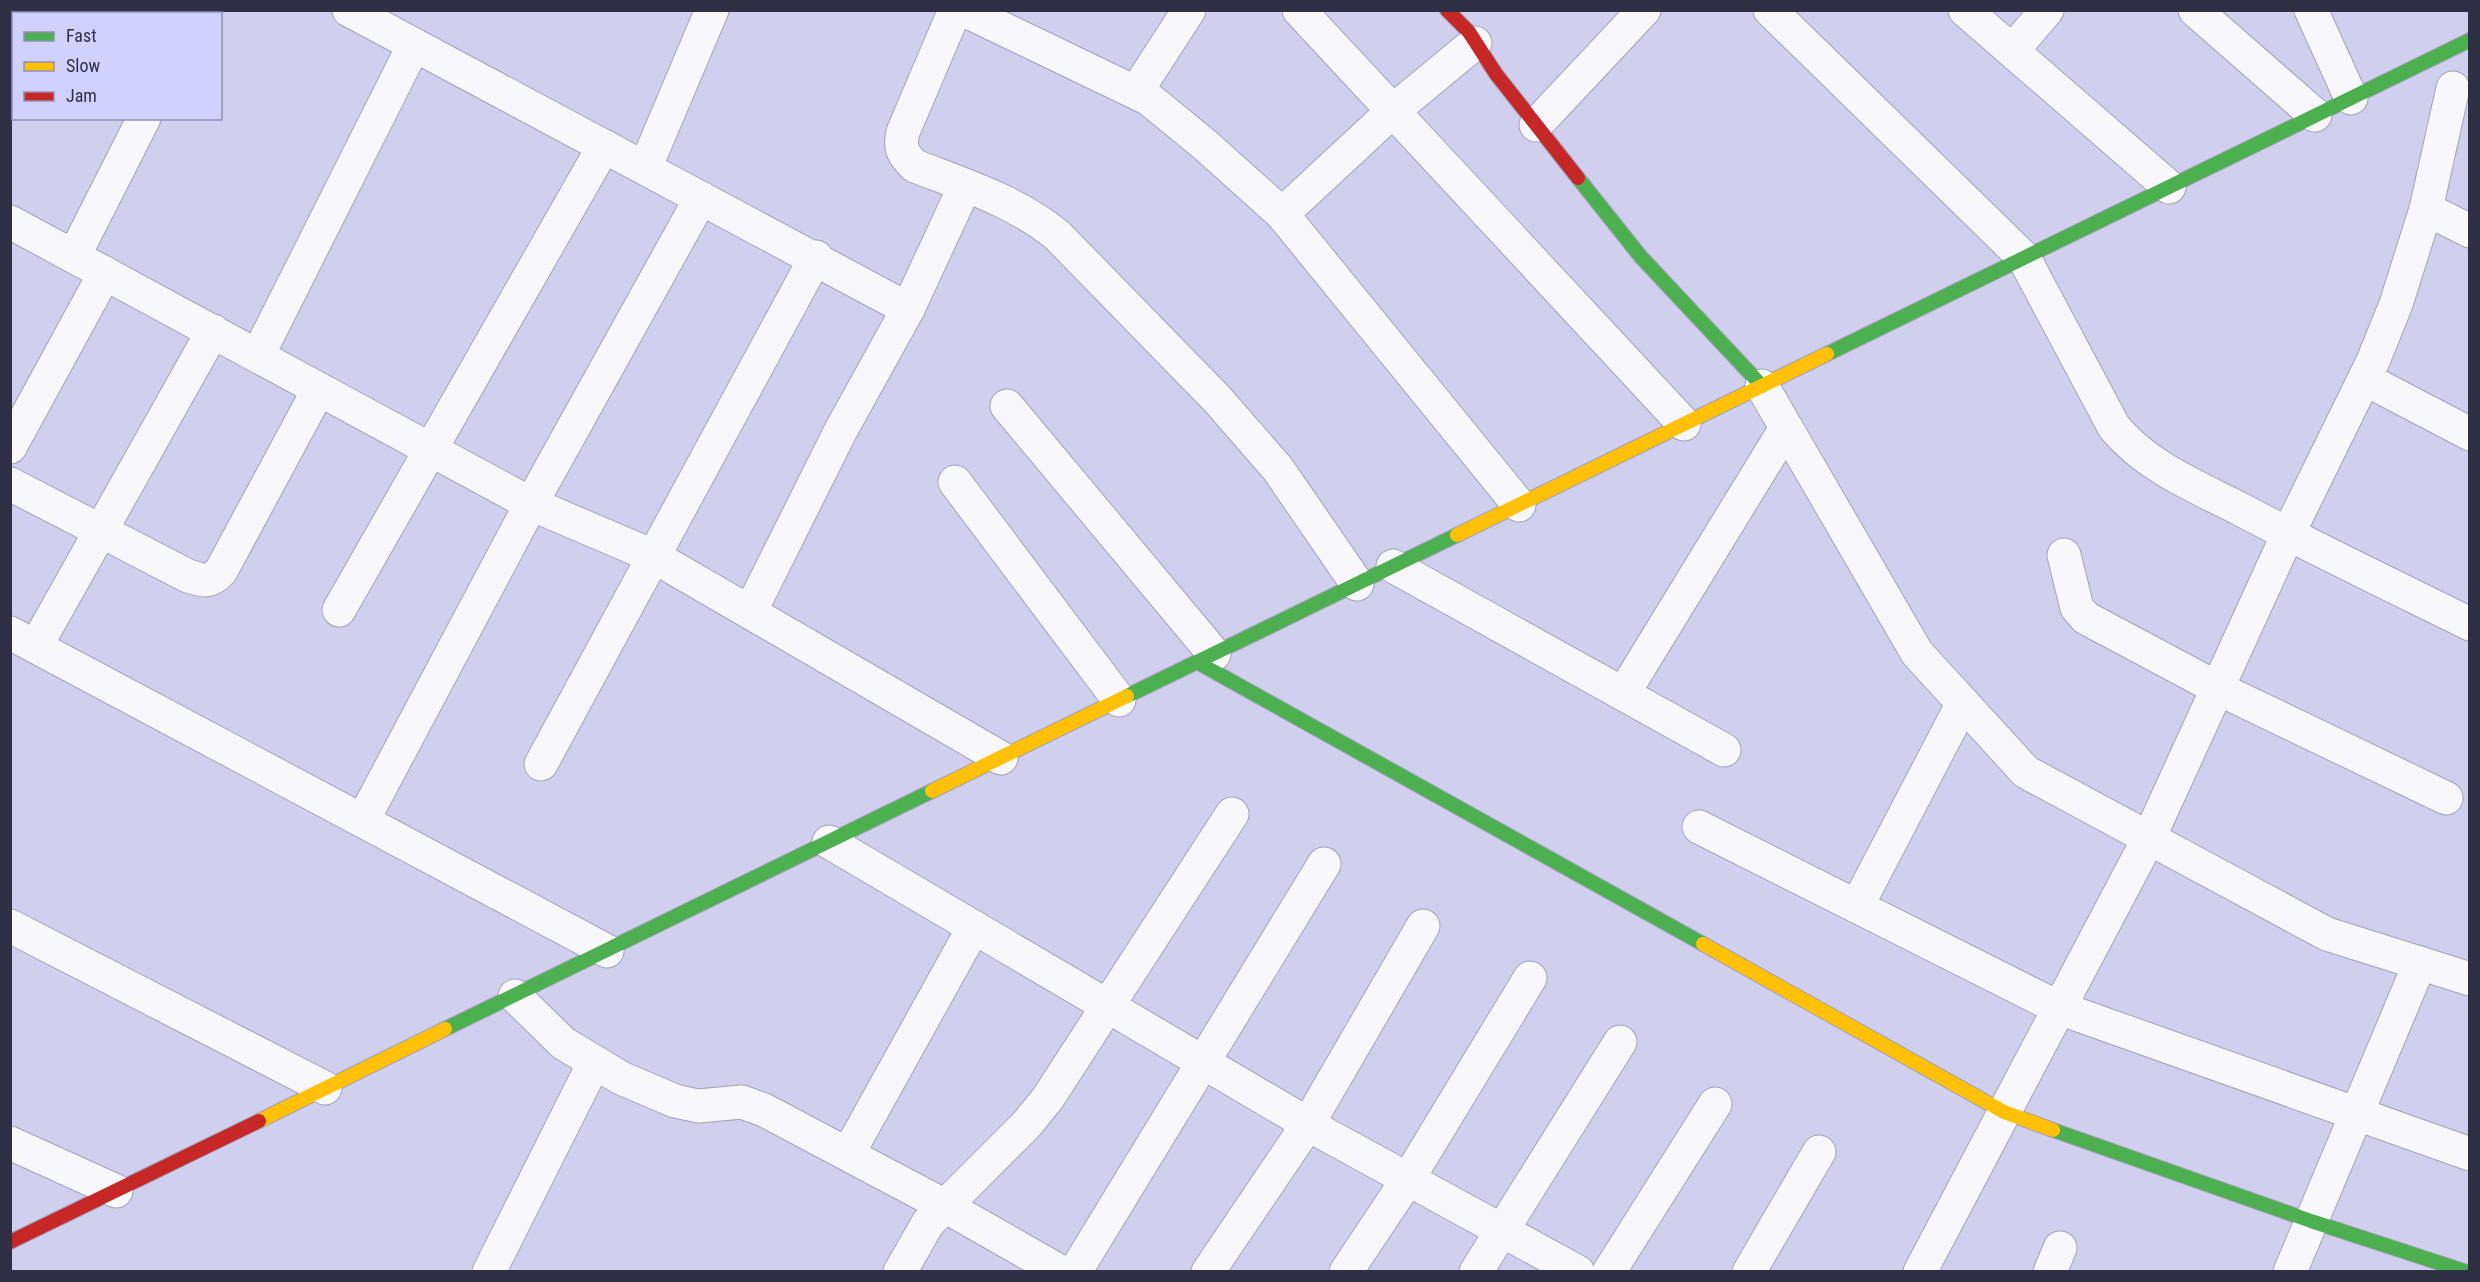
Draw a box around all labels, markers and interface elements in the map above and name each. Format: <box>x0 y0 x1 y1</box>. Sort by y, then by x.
legend <box>12 12 222 120</box>
text: Fast <box>66 25 97 46</box>
text: Slow <box>66 55 101 76</box>
text: Jam <box>66 85 97 106</box>

